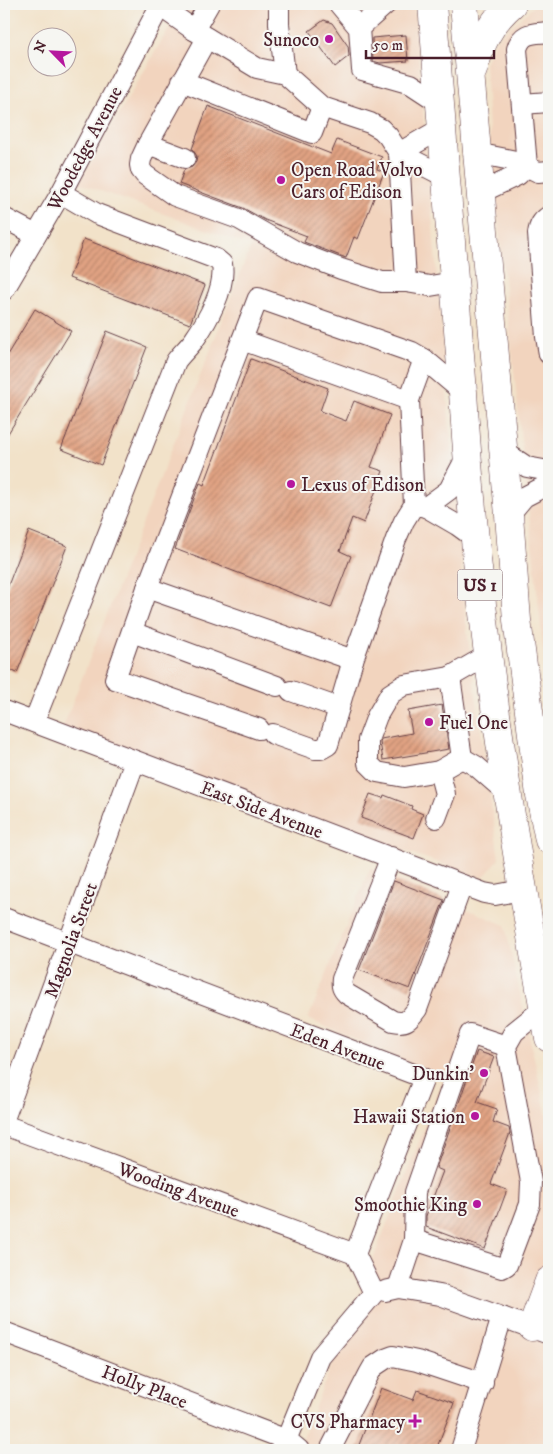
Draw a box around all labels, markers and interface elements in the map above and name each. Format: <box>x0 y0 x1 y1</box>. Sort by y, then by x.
north arrow <box>28 28 78 78</box>
scale bar <box>366 28 493 60</box>
place label: Sunoco <box>263 29 319 52</box>
marker: Sunoco <box>323 33 335 45</box>
text: 50 m <box>373 36 403 55</box>
text: N <box>30 38 52 56</box>
street label: Woodedge Avenue <box>42 82 128 216</box>
place label: Open Road Volvo Cars of Edison <box>291 159 423 204</box>
marker: Open Road Volvo Cars of Edison <box>275 174 287 186</box>
place label: Lexus of Edison <box>301 474 424 497</box>
marker: Lexus of Edison <box>285 478 297 490</box>
road number: US 1 <box>458 570 502 600</box>
place label: Fuel One <box>439 712 508 735</box>
marker: Fuel One <box>423 716 435 728</box>
street label: East Side Avenue <box>197 777 326 844</box>
street label: Magnolia Street <box>40 880 103 1001</box>
street label: Eden Avenue <box>287 1019 388 1076</box>
place label: Dunkin' <box>412 1063 474 1086</box>
marker: Dunkin' <box>478 1067 490 1079</box>
place label: Hawaii Station <box>353 1106 465 1129</box>
marker: Hawaii Station <box>469 1110 481 1122</box>
street label: Wooding Avenue <box>114 1157 242 1223</box>
place label: Smoothie King <box>354 1194 468 1217</box>
marker: Smoothie King <box>471 1198 483 1210</box>
street label: Holly Place <box>98 1361 191 1414</box>
place label: CVS Pharmacy <box>291 1411 406 1434</box>
marker: CVS Pharmacy <box>409 1415 421 1427</box>

